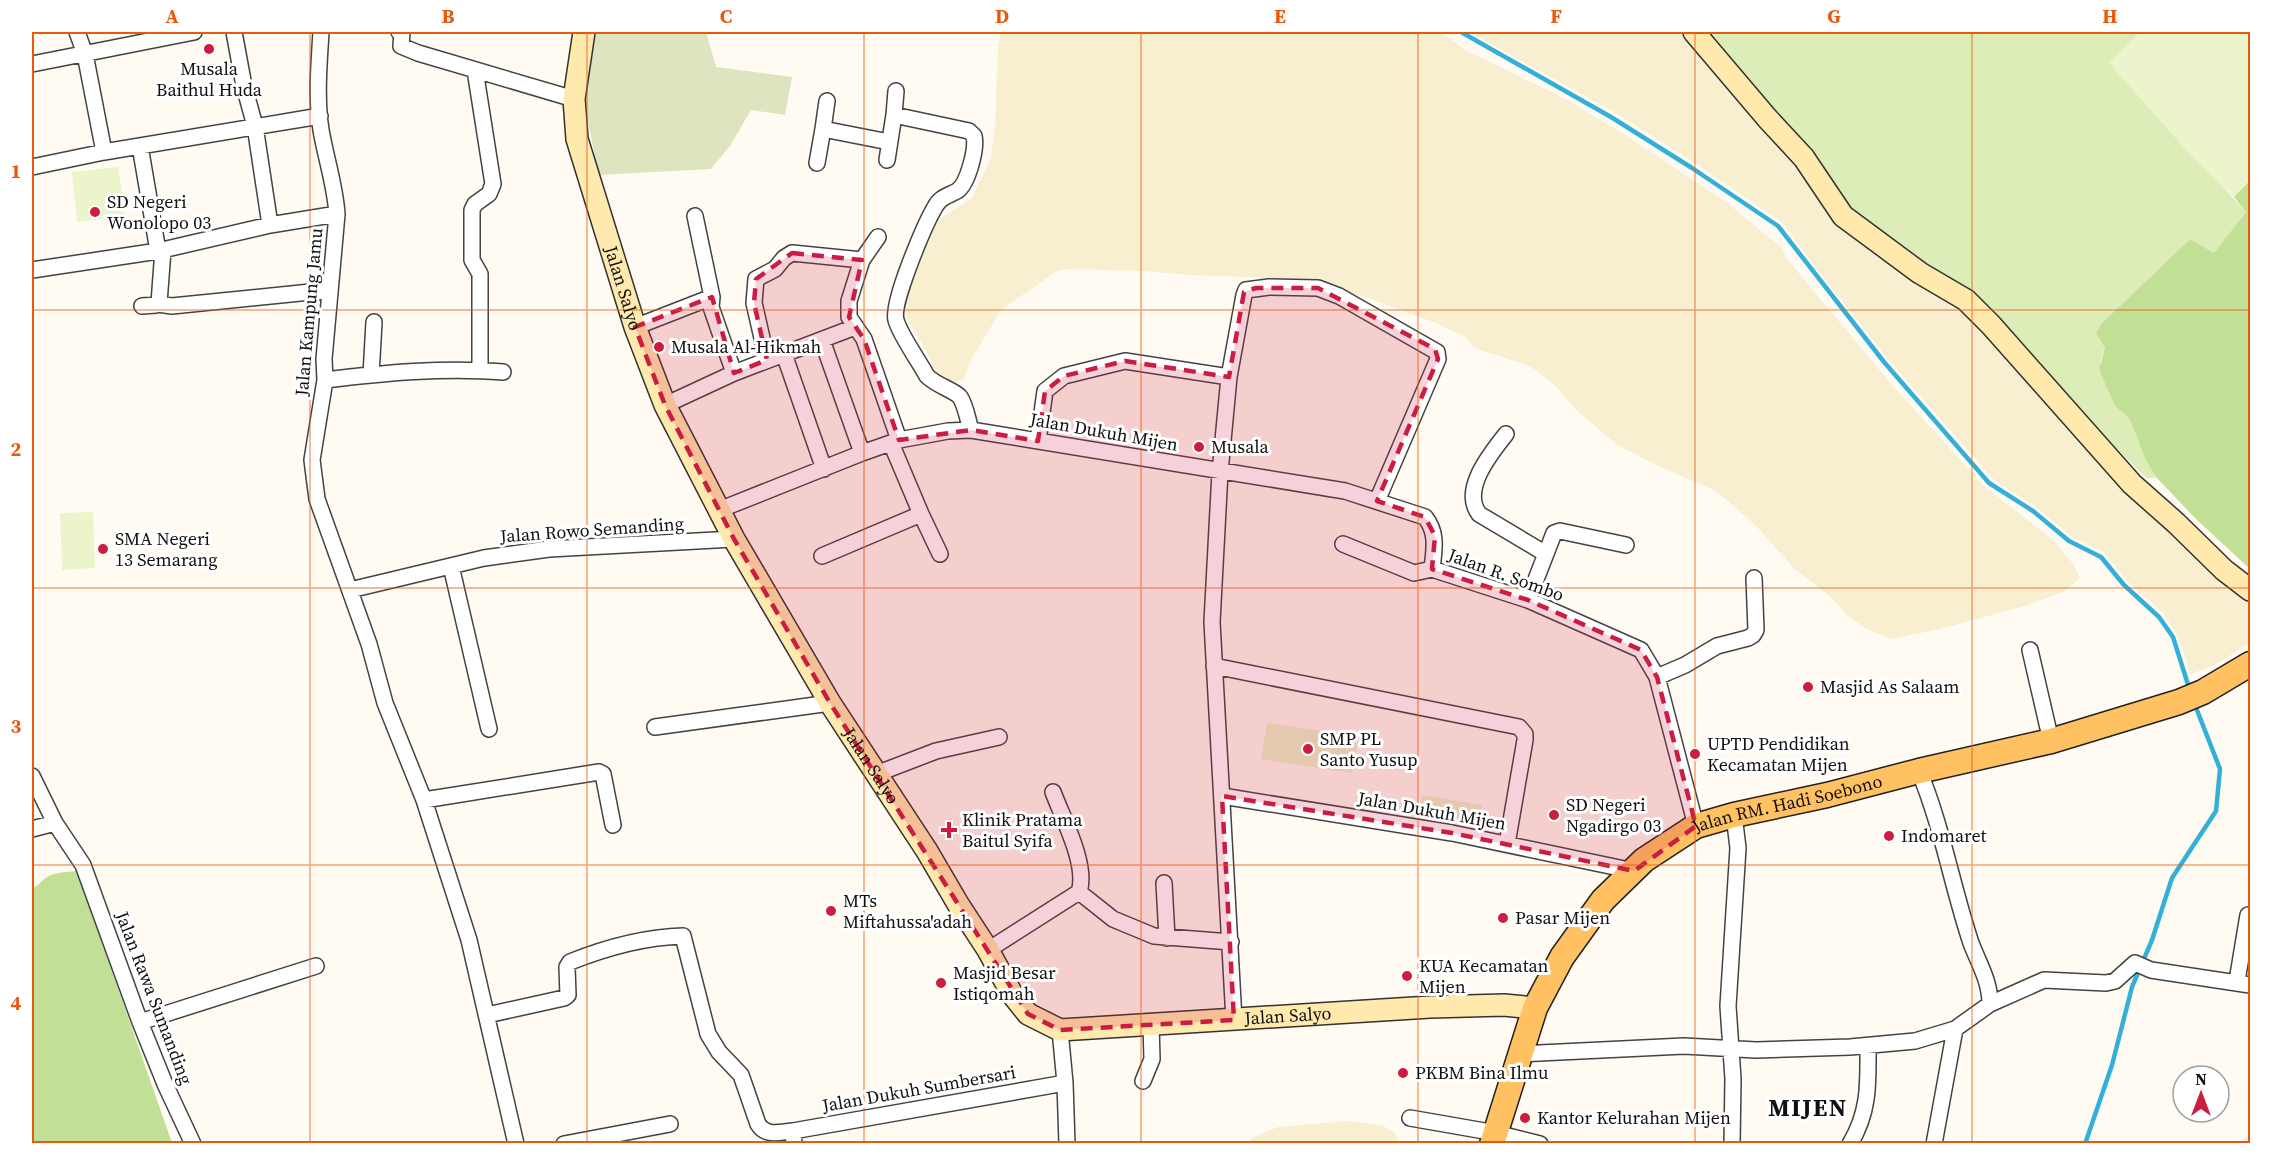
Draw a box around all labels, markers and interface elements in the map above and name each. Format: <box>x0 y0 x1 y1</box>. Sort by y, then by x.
text: A <box>165 2 179 30</box>
text: B <box>441 2 455 30</box>
text: C <box>720 2 732 30</box>
text: D <box>995 2 1009 30</box>
text: E <box>1274 2 1286 30</box>
text: F <box>1550 2 1562 30</box>
text: G <box>1827 2 1841 30</box>
text: H <box>2102 2 2118 30</box>
marker: Musala Baithul Huda <box>202 42 216 56</box>
place label: Musala Baithul Huda <box>156 56 263 102</box>
text: 1 <box>11 157 21 185</box>
place label: SD Negeri Wonolopo 03 <box>107 189 211 235</box>
marker: SD Negeri Wonolopo 03 <box>88 205 102 219</box>
street label: Jalan Kampung Jamu <box>289 227 328 398</box>
street label: Jalan Salyo <box>598 242 648 333</box>
place label: Musala Al-Hikmah <box>671 334 822 359</box>
marker: Musala Al-Hikmah <box>652 340 666 354</box>
street label: Jalan Dukuh Mijen <box>1027 406 1180 457</box>
place label: Musala <box>1211 434 1270 459</box>
text: 2 <box>11 435 22 463</box>
marker: Musala <box>1192 440 1206 454</box>
street label: Jalan Rowo Semanding <box>498 511 685 548</box>
place label: SMA Negeri 13 Semarang <box>115 526 218 572</box>
marker: SMA Negeri 13 Semarang <box>96 542 110 556</box>
street label: Jalan R. Sombo <box>1444 542 1568 607</box>
place label: Masjid As Salaam <box>1820 674 1960 699</box>
marker: Masjid As Salaam <box>1801 680 1815 694</box>
text: 3 <box>11 712 22 740</box>
street label: Jalan Salyo <box>837 721 906 809</box>
place label: SMP PL Santo Yusup <box>1320 726 1418 772</box>
place label: UPTD Pendidikan Kecamatan Mijen <box>1707 731 1850 777</box>
marker: SMP PL Santo Yusup <box>1301 742 1315 756</box>
marker: UPTD Pendidikan Kecamatan Mijen <box>1688 747 1702 761</box>
street label: Jalan RM. Hadi Soebono <box>1685 768 1885 838</box>
street label: Jalan Dukuh Mijen <box>1355 785 1508 836</box>
place label: SD Negeri Ngadirgo 03 <box>1566 792 1661 838</box>
place label: Klinik Pratama Baitul Syifa <box>962 807 1083 853</box>
marker: SD Negeri Ngadirgo 03 <box>1547 808 1561 822</box>
marker: Klinik Pratama Baitul Syifa <box>940 821 958 839</box>
place label: Indomaret <box>1901 823 1987 848</box>
marker: Indomaret <box>1882 829 1896 843</box>
place label: MTs Miftahussa'adah <box>843 888 972 934</box>
marker: MTs Miftahussa'adah <box>824 904 838 918</box>
place label: Pasar Mijen <box>1515 905 1610 930</box>
street label: Jalan Rawa Sumanding <box>110 907 199 1088</box>
marker: Pasar Mijen <box>1496 911 1510 925</box>
place label: KUA Kecamatan Mijen <box>1419 953 1549 999</box>
place label: Masjid Besar Istiqomah <box>953 960 1056 1006</box>
marker: KUA Kecamatan Mijen <box>1400 969 1414 983</box>
marker: Masjid Besar Istiqomah <box>934 976 948 990</box>
text: 4 <box>11 989 22 1017</box>
street label: Jalan Salyo <box>1243 1000 1332 1031</box>
street label: Jalan Dukuh Sumbersari <box>819 1059 1018 1118</box>
place label: PKBM Bina Ilmu <box>1415 1060 1548 1085</box>
north arrow <box>2171 1064 2231 1124</box>
marker: PKBM Bina Ilmu <box>1396 1066 1410 1080</box>
text: N <box>2195 1068 2207 1090</box>
district label: MIJEN <box>1768 1091 1848 1124</box>
place label: Kantor Kelurahan Mijen <box>1537 1105 1731 1130</box>
marker: Kantor Kelurahan Mijen <box>1518 1111 1532 1125</box>

